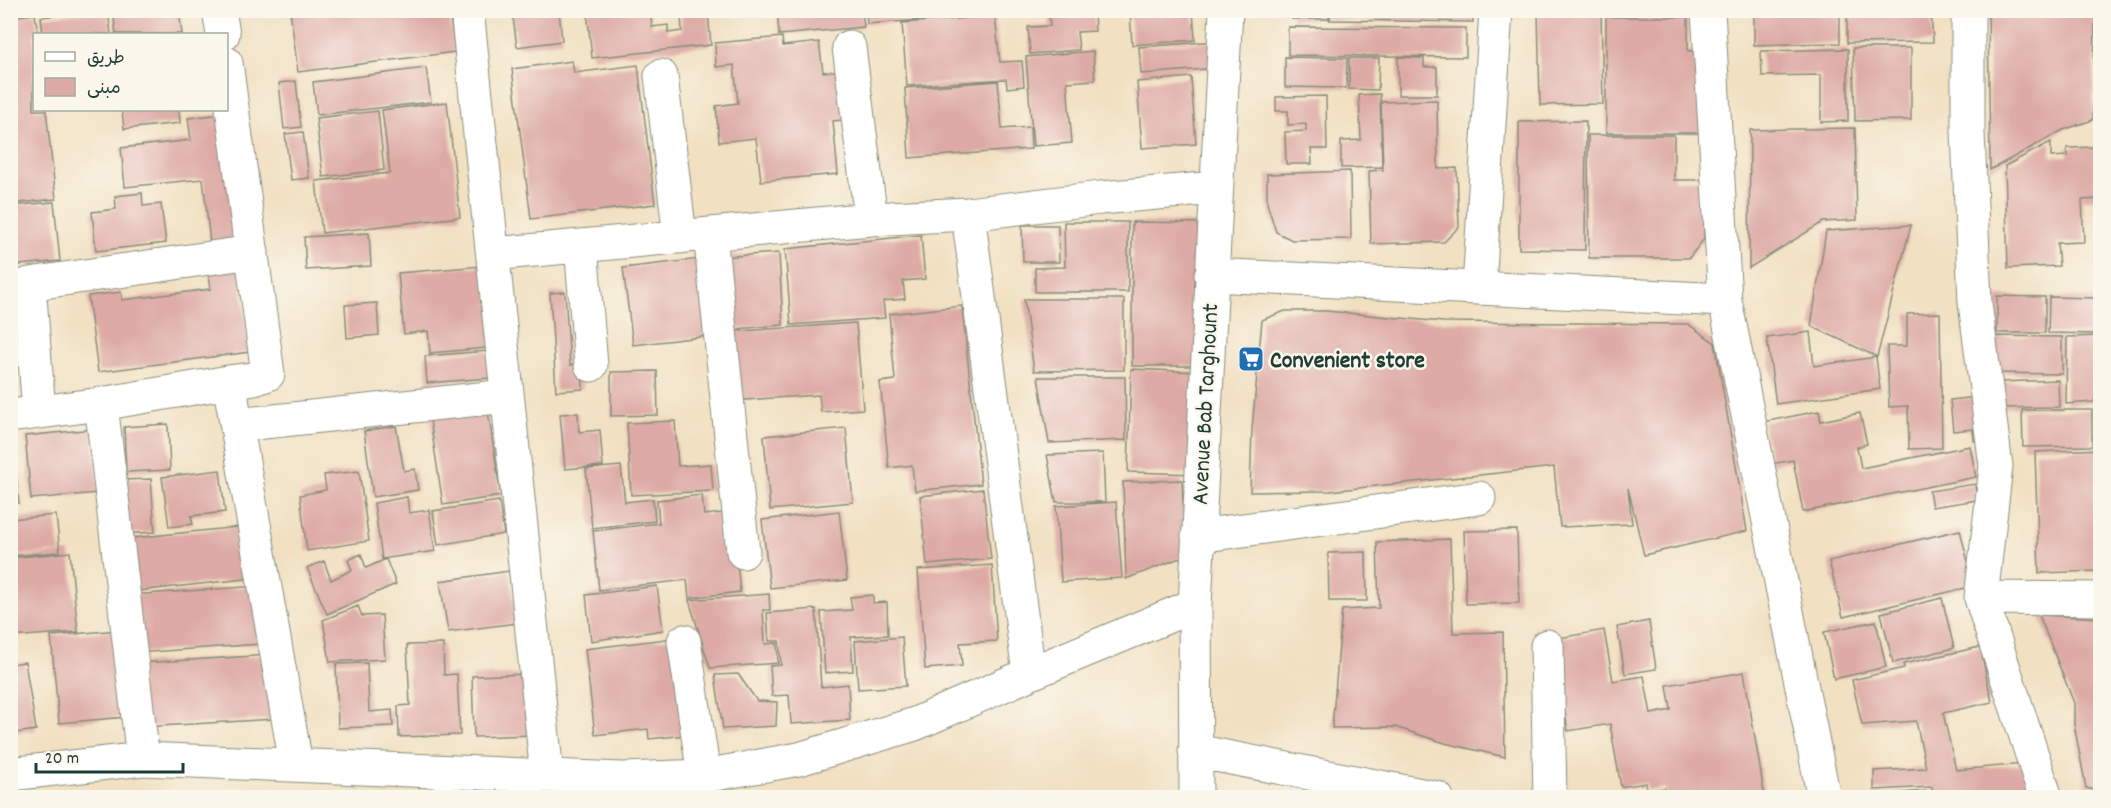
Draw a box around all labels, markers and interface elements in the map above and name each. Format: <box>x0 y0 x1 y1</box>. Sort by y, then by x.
legend <box>33 33 228 111</box>
text: طريق <box>87 47 125 72</box>
text: مبنى <box>87 77 121 102</box>
street label: Avenue Bab Targhount <box>1185 302 1229 506</box>
supermarket icon: Convenient store <box>1236 344 1266 374</box>
place label: Convenient store <box>1270 345 1425 379</box>
scale bar <box>36 736 183 774</box>
text: 20 m <box>45 747 79 772</box>

